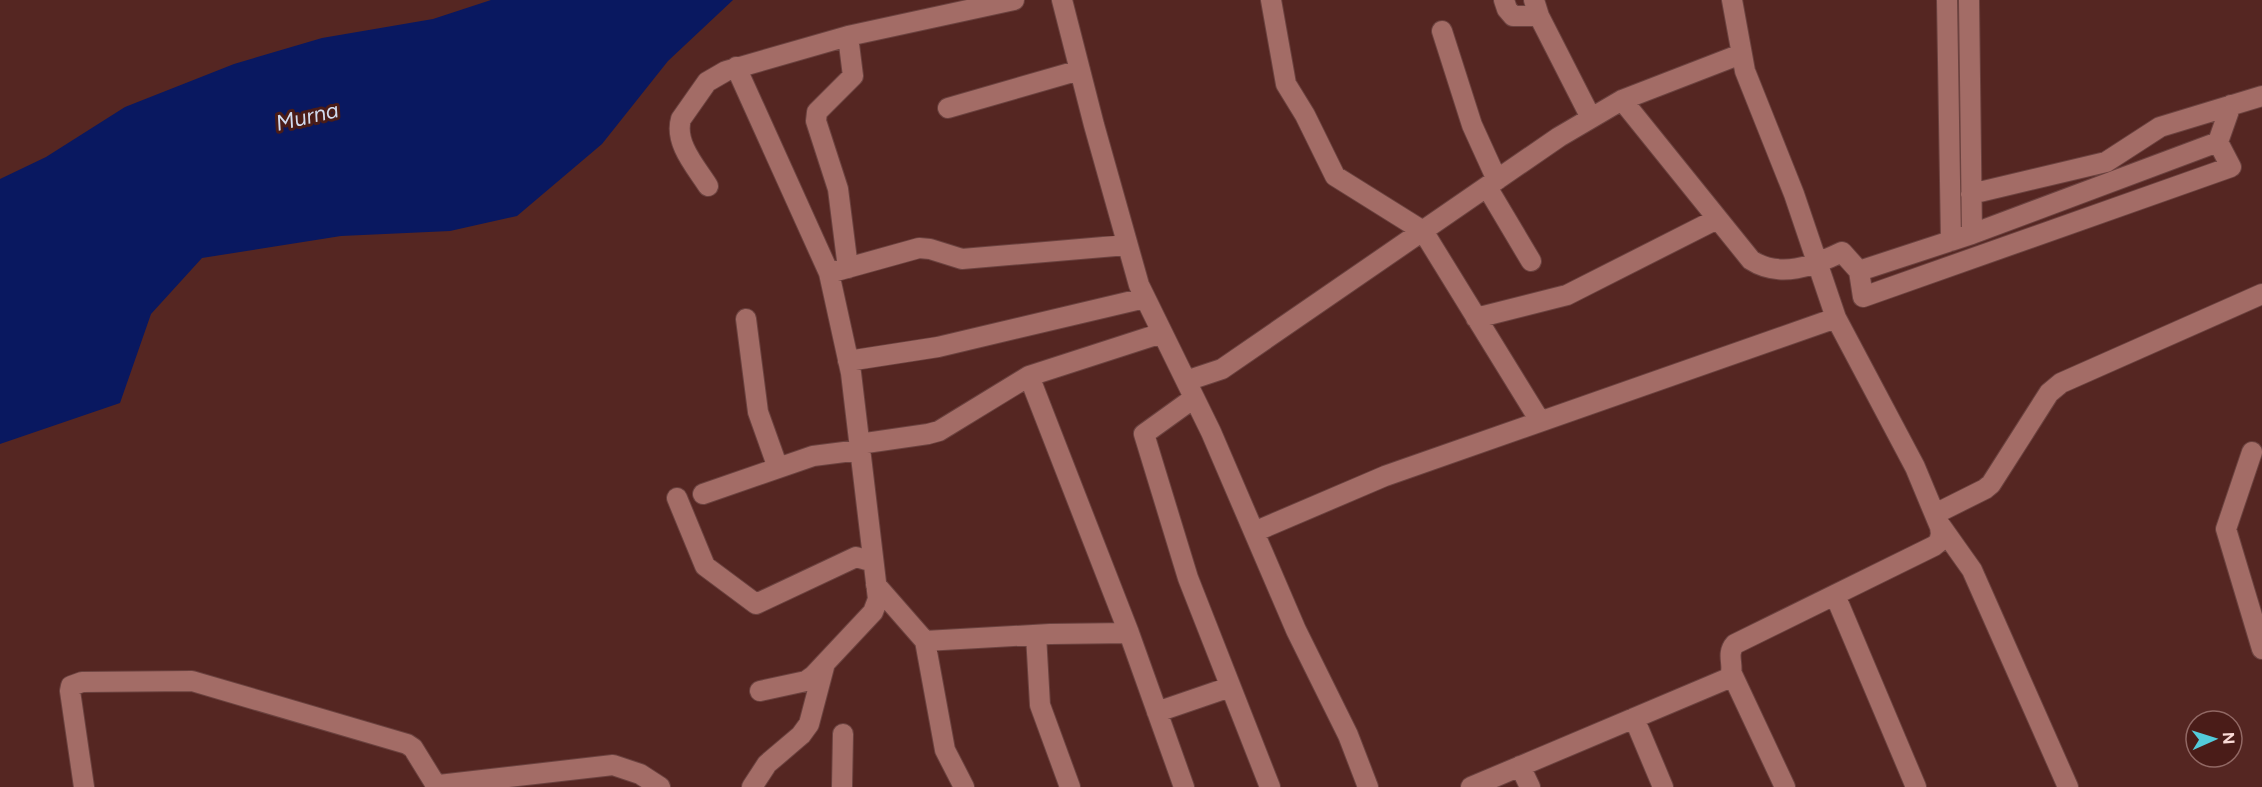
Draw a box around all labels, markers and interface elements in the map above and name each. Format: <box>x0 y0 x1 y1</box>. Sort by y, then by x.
water label: Murna <box>273 96 341 137</box>
north arrow <box>2184 709 2244 769</box>
text: N <box>2219 732 2238 745</box>

